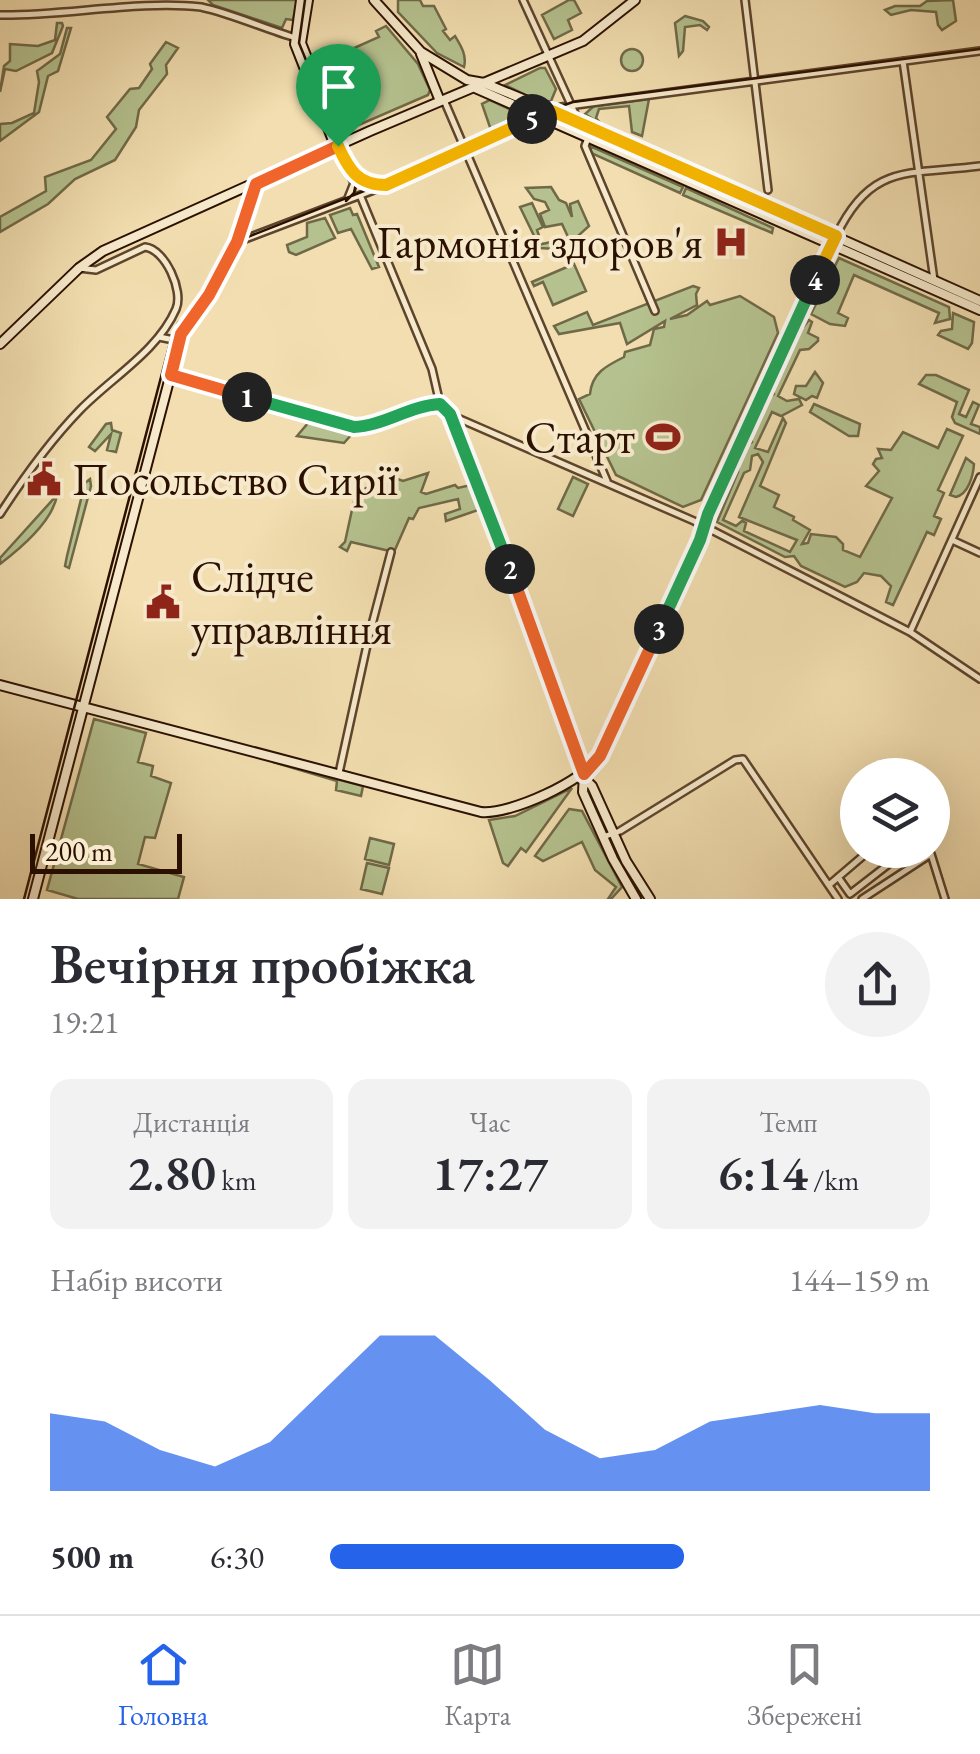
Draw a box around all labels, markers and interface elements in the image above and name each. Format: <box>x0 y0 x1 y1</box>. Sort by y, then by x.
pin <box>296 44 381 147</box>
icon: arrive <box>311 59 366 114</box>
pin: 5 <box>507 94 557 144</box>
text: 5 <box>525 101 539 137</box>
place label: Гармонія здоров'я <box>377 213 703 271</box>
hospital icon: Гармонія здоров'я <box>712 223 750 261</box>
pin: 4 <box>790 255 840 305</box>
text: 4 <box>808 262 822 298</box>
pin: 1 <box>222 372 272 422</box>
text: 1 <box>240 379 254 415</box>
place label: Старт <box>525 408 635 466</box>
sports icon: Старт <box>644 418 682 456</box>
place label: Посольство Сирії <box>72 450 399 508</box>
public building icon: Посольство Сирії <box>25 460 63 498</box>
pin: 2 <box>485 544 535 594</box>
place label: Слідче управління <box>191 547 392 657</box>
text: 2 <box>503 551 517 587</box>
public building icon: Слідче управління <box>144 583 182 621</box>
pin: 3 <box>634 604 684 654</box>
text: 3 <box>652 611 666 647</box>
map controls <box>840 758 950 868</box>
button: layers <box>840 758 950 868</box>
scale bar <box>30 829 182 874</box>
text: 200 m <box>45 833 113 869</box>
text: Вечірня пробіжка <box>50 928 475 999</box>
button: share <box>825 932 930 1037</box>
text: 19:21 <box>50 1001 119 1043</box>
text: Дистанція <box>133 1104 250 1140</box>
text: Час <box>469 1104 511 1140</box>
text: Темп <box>759 1104 817 1140</box>
text: 2.80 <box>127 1140 216 1205</box>
text: 17:27 <box>432 1140 548 1205</box>
text: 6:14 <box>717 1140 808 1205</box>
text: km <box>216 1162 256 1198</box>
text: /km <box>808 1162 859 1198</box>
text: Набір висоти <box>50 1259 223 1301</box>
text: 144–159 m <box>789 1259 930 1301</box>
text: 500 m <box>50 1536 134 1578</box>
text: 6:30 <box>210 1536 264 1578</box>
tab: Головна <box>118 1637 208 1733</box>
tab: Карта <box>444 1637 511 1733</box>
tab: Збережені <box>747 1637 862 1733</box>

